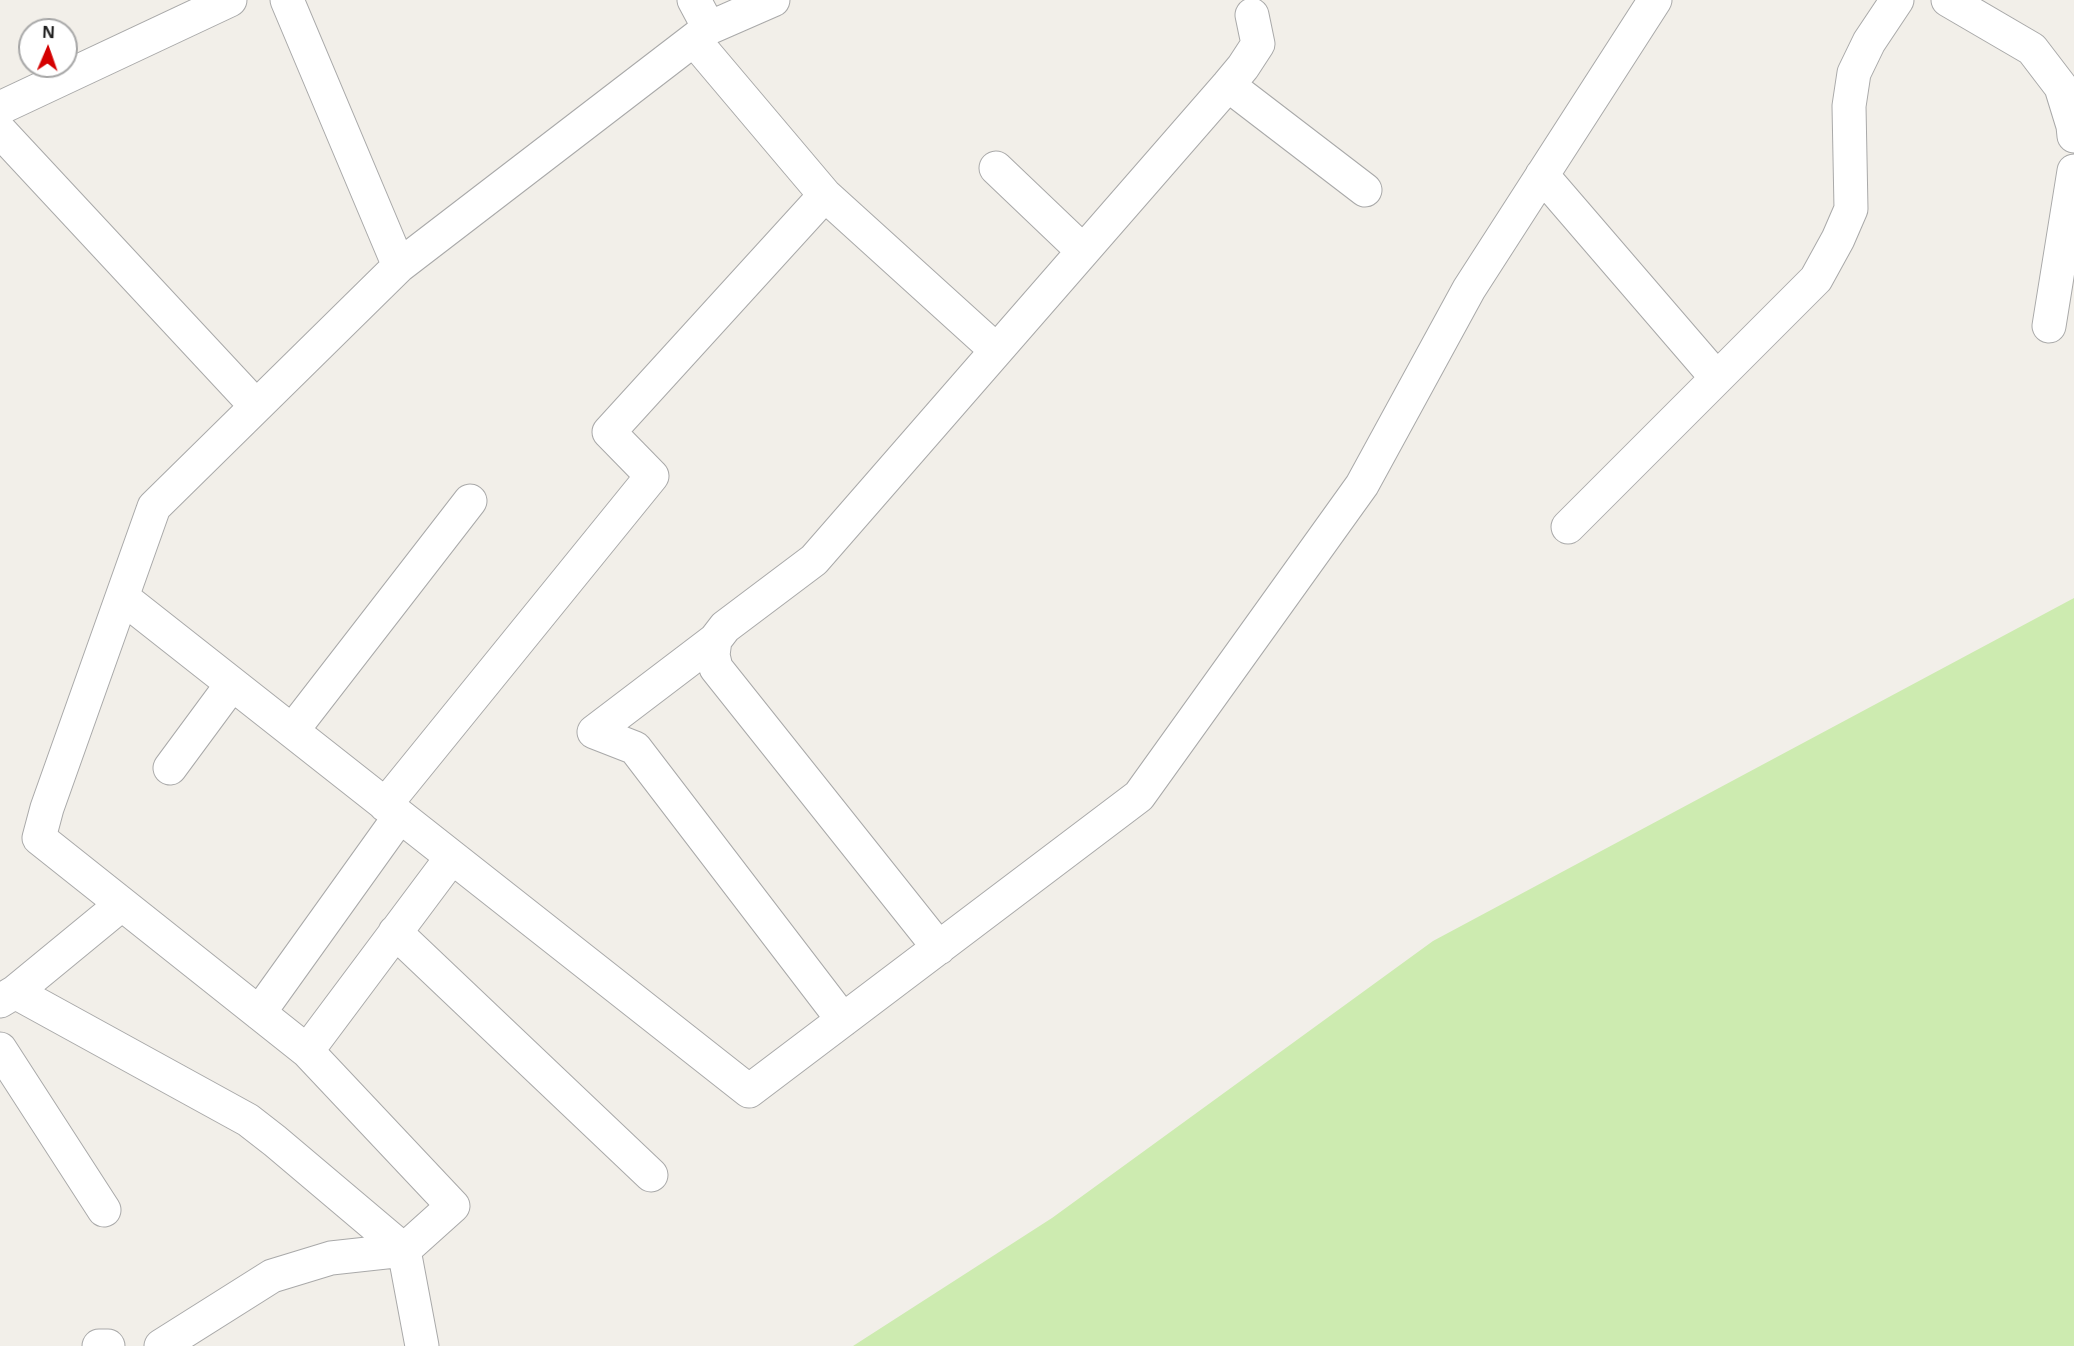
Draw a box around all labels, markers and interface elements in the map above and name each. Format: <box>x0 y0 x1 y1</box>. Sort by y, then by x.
north arrow <box>18 18 78 78</box>
text: N <box>42 21 55 43</box>

